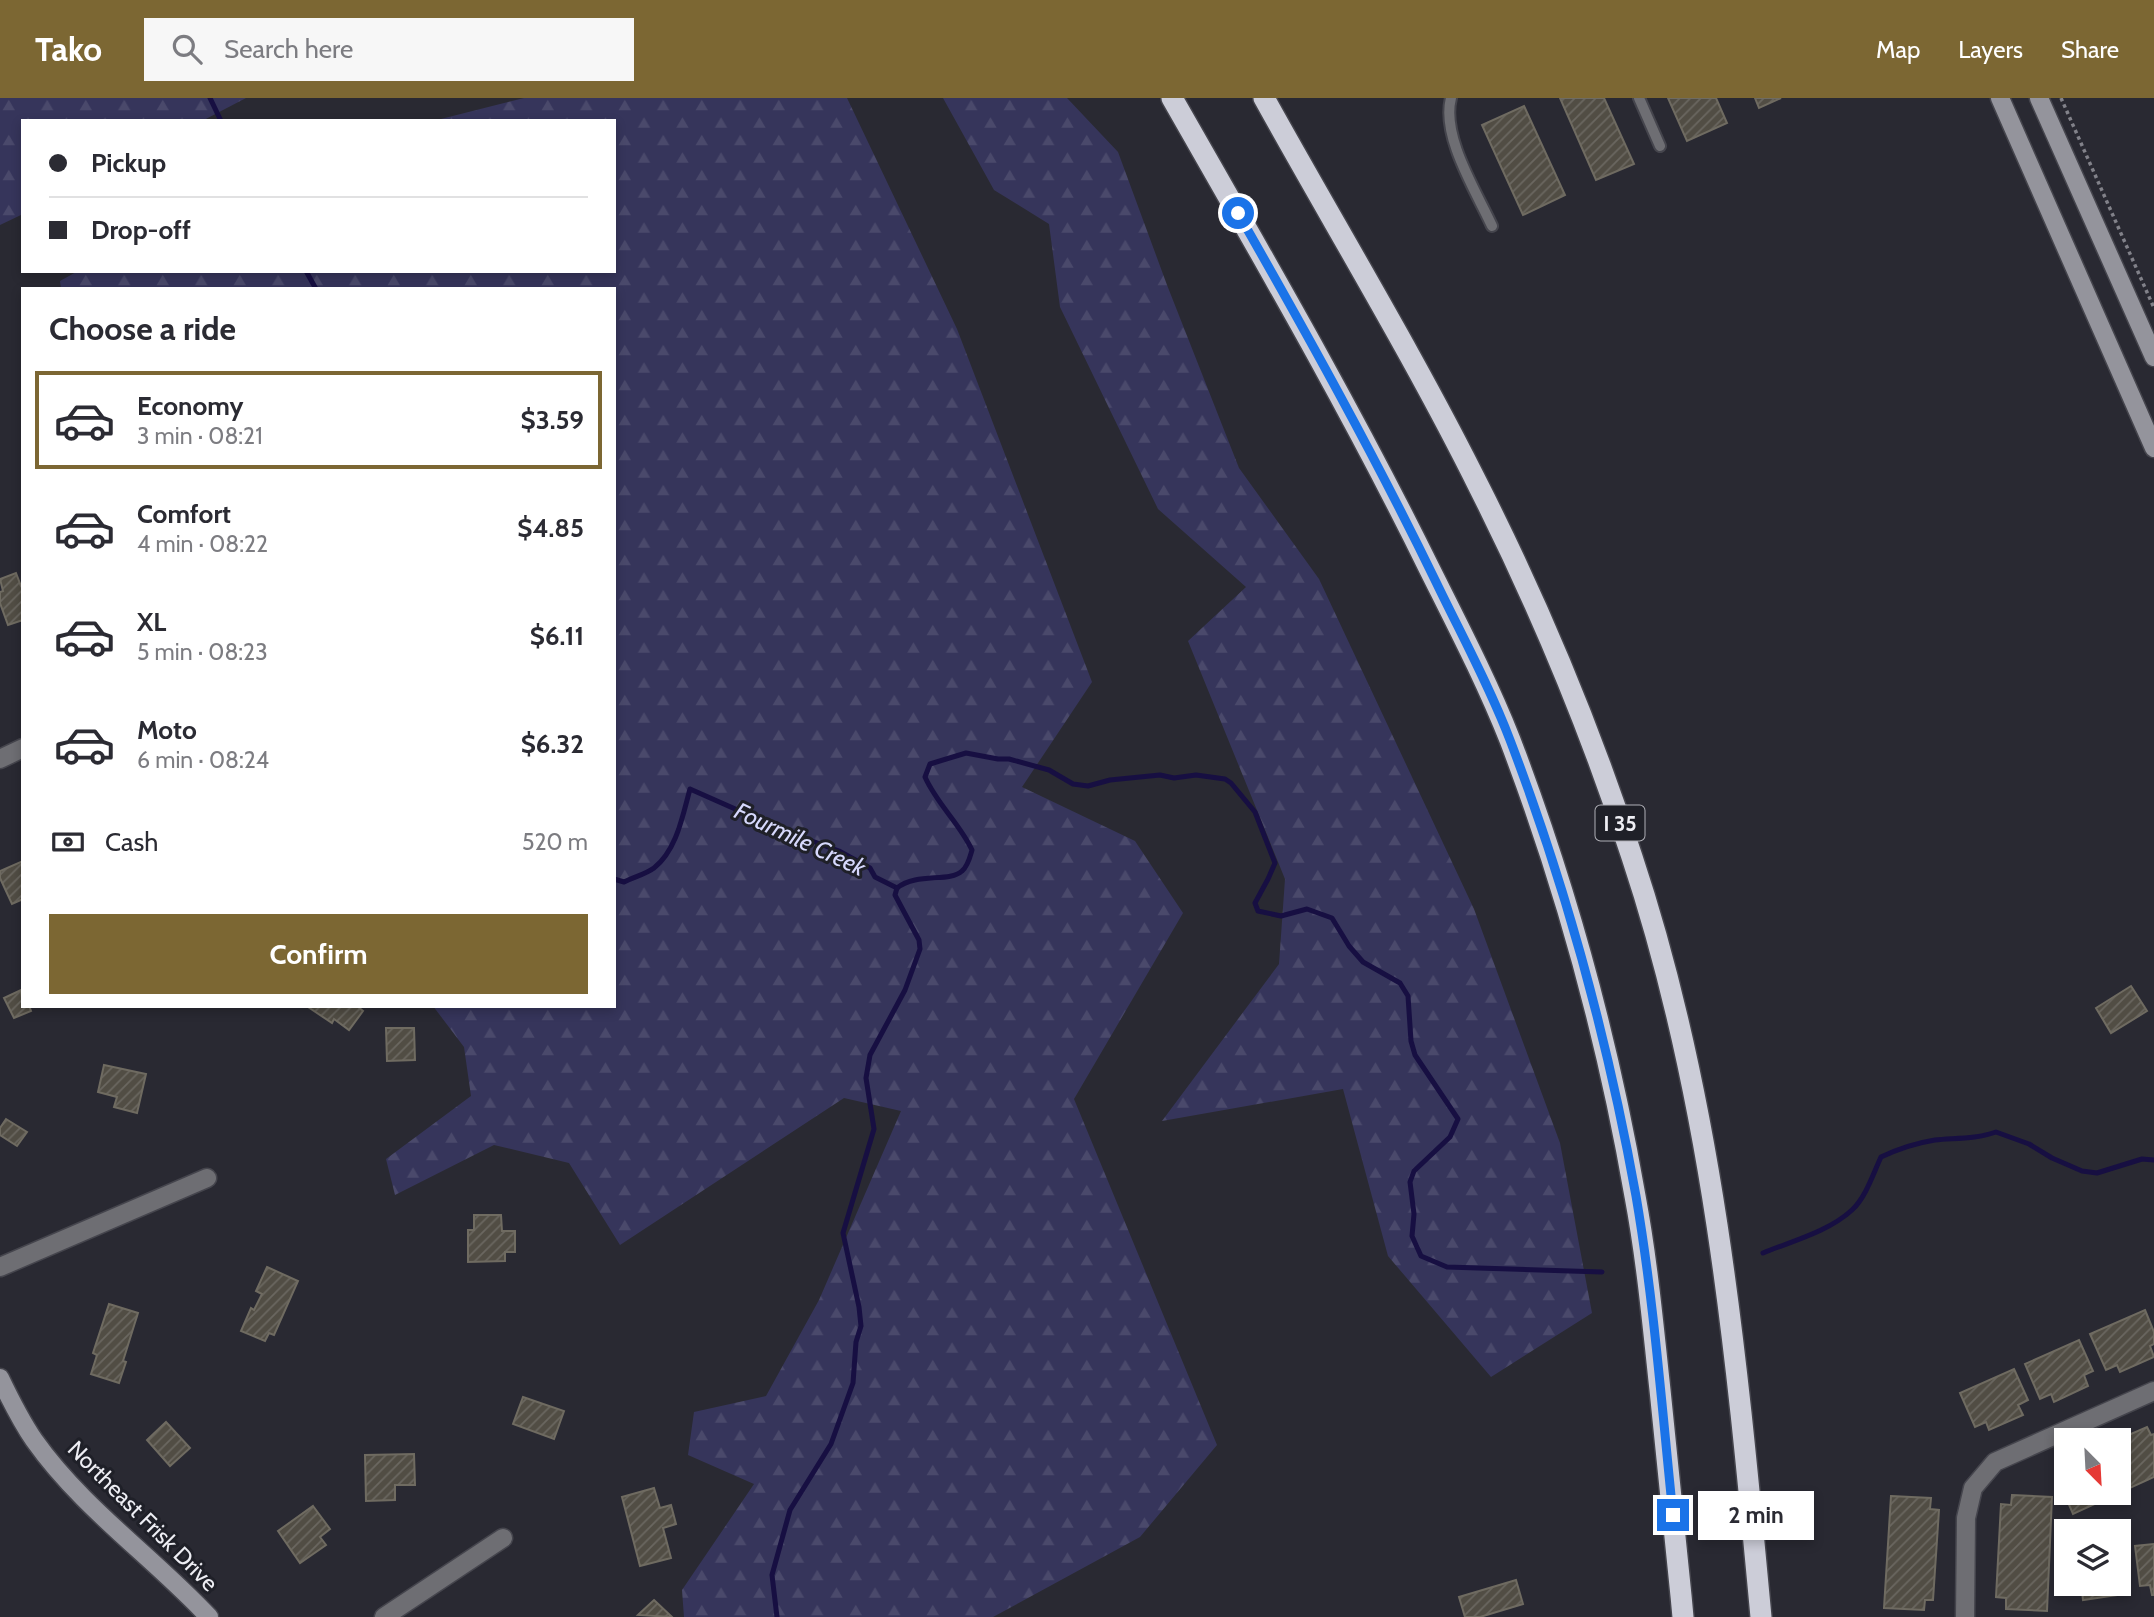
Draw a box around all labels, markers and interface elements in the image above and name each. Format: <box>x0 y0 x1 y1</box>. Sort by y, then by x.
search box <box>144 18 634 81</box>
text: Tako <box>35 29 102 69</box>
icon: search <box>168 30 206 68</box>
text: Search here <box>224 33 353 65</box>
text: Map <box>1876 35 1920 64</box>
text: Layers <box>1958 35 2023 64</box>
text: Share <box>2061 35 2119 64</box>
text: Pickup <box>91 147 166 179</box>
route start <box>1222 197 1254 229</box>
text: Drop-off <box>91 214 191 246</box>
text: Choose a ride <box>49 309 236 348</box>
icon: car <box>53 389 116 452</box>
text: Economy <box>137 390 243 422</box>
text: $3.59 <box>521 404 584 436</box>
text: 3 min · 08:21 <box>137 422 263 450</box>
icon: car <box>53 497 116 560</box>
text: Comfort <box>137 498 231 530</box>
text: $4.85 <box>517 512 584 544</box>
text: 4 min · 08:22 <box>137 530 268 558</box>
icon: car <box>53 605 116 668</box>
text: XL <box>137 606 166 638</box>
text: $6.11 <box>530 620 584 652</box>
text: 5 min · 08:23 <box>137 638 268 666</box>
icon: car <box>53 713 116 776</box>
text: Moto <box>137 714 197 746</box>
text: $6.32 <box>521 728 584 760</box>
text: 6 min · 08:24 <box>137 746 269 774</box>
water label: Fourmile Creek <box>730 796 871 882</box>
road number: I 35 <box>1596 806 1644 840</box>
icon: cash <box>49 823 87 861</box>
text: Cash <box>105 826 158 858</box>
text: 520 m <box>522 828 588 856</box>
button: Confirm <box>49 914 588 994</box>
north arrow <box>2054 1428 2132 1505</box>
map controls <box>2054 1428 2131 1596</box>
street label: Northeast Frisk Drive <box>62 1435 224 1597</box>
callout: 2 min <box>1698 1490 1813 1540</box>
route end <box>1657 1499 1689 1531</box>
text: 2 min <box>1728 1501 1784 1529</box>
button: layers <box>2054 1519 2131 1596</box>

